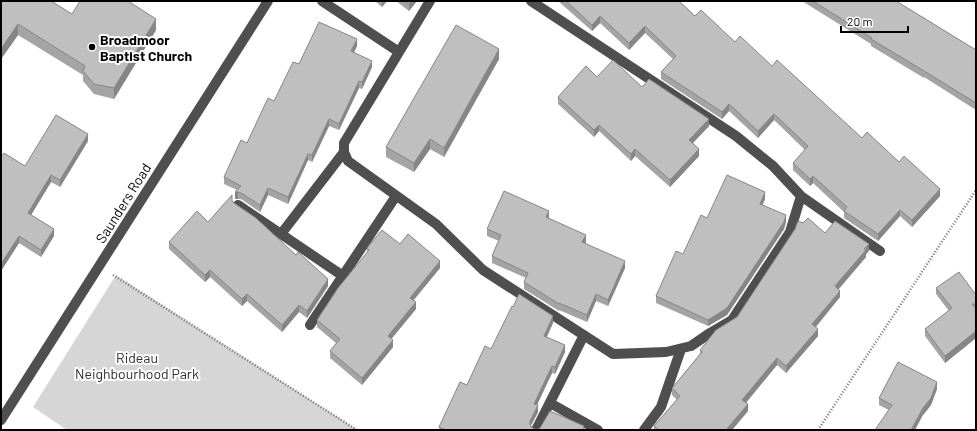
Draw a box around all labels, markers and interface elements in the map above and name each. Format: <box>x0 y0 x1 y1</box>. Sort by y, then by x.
scale bar <box>841 8 908 34</box>
text: 20 m <box>847 14 873 28</box>
place label: Broadmoor Baptist Church <box>100 31 192 64</box>
marker: Broadmoor Baptist Church <box>87 42 97 52</box>
street label: Saunders Road <box>92 160 154 246</box>
park label: Rideau Neighbourhood Park <box>75 349 199 382</box>

